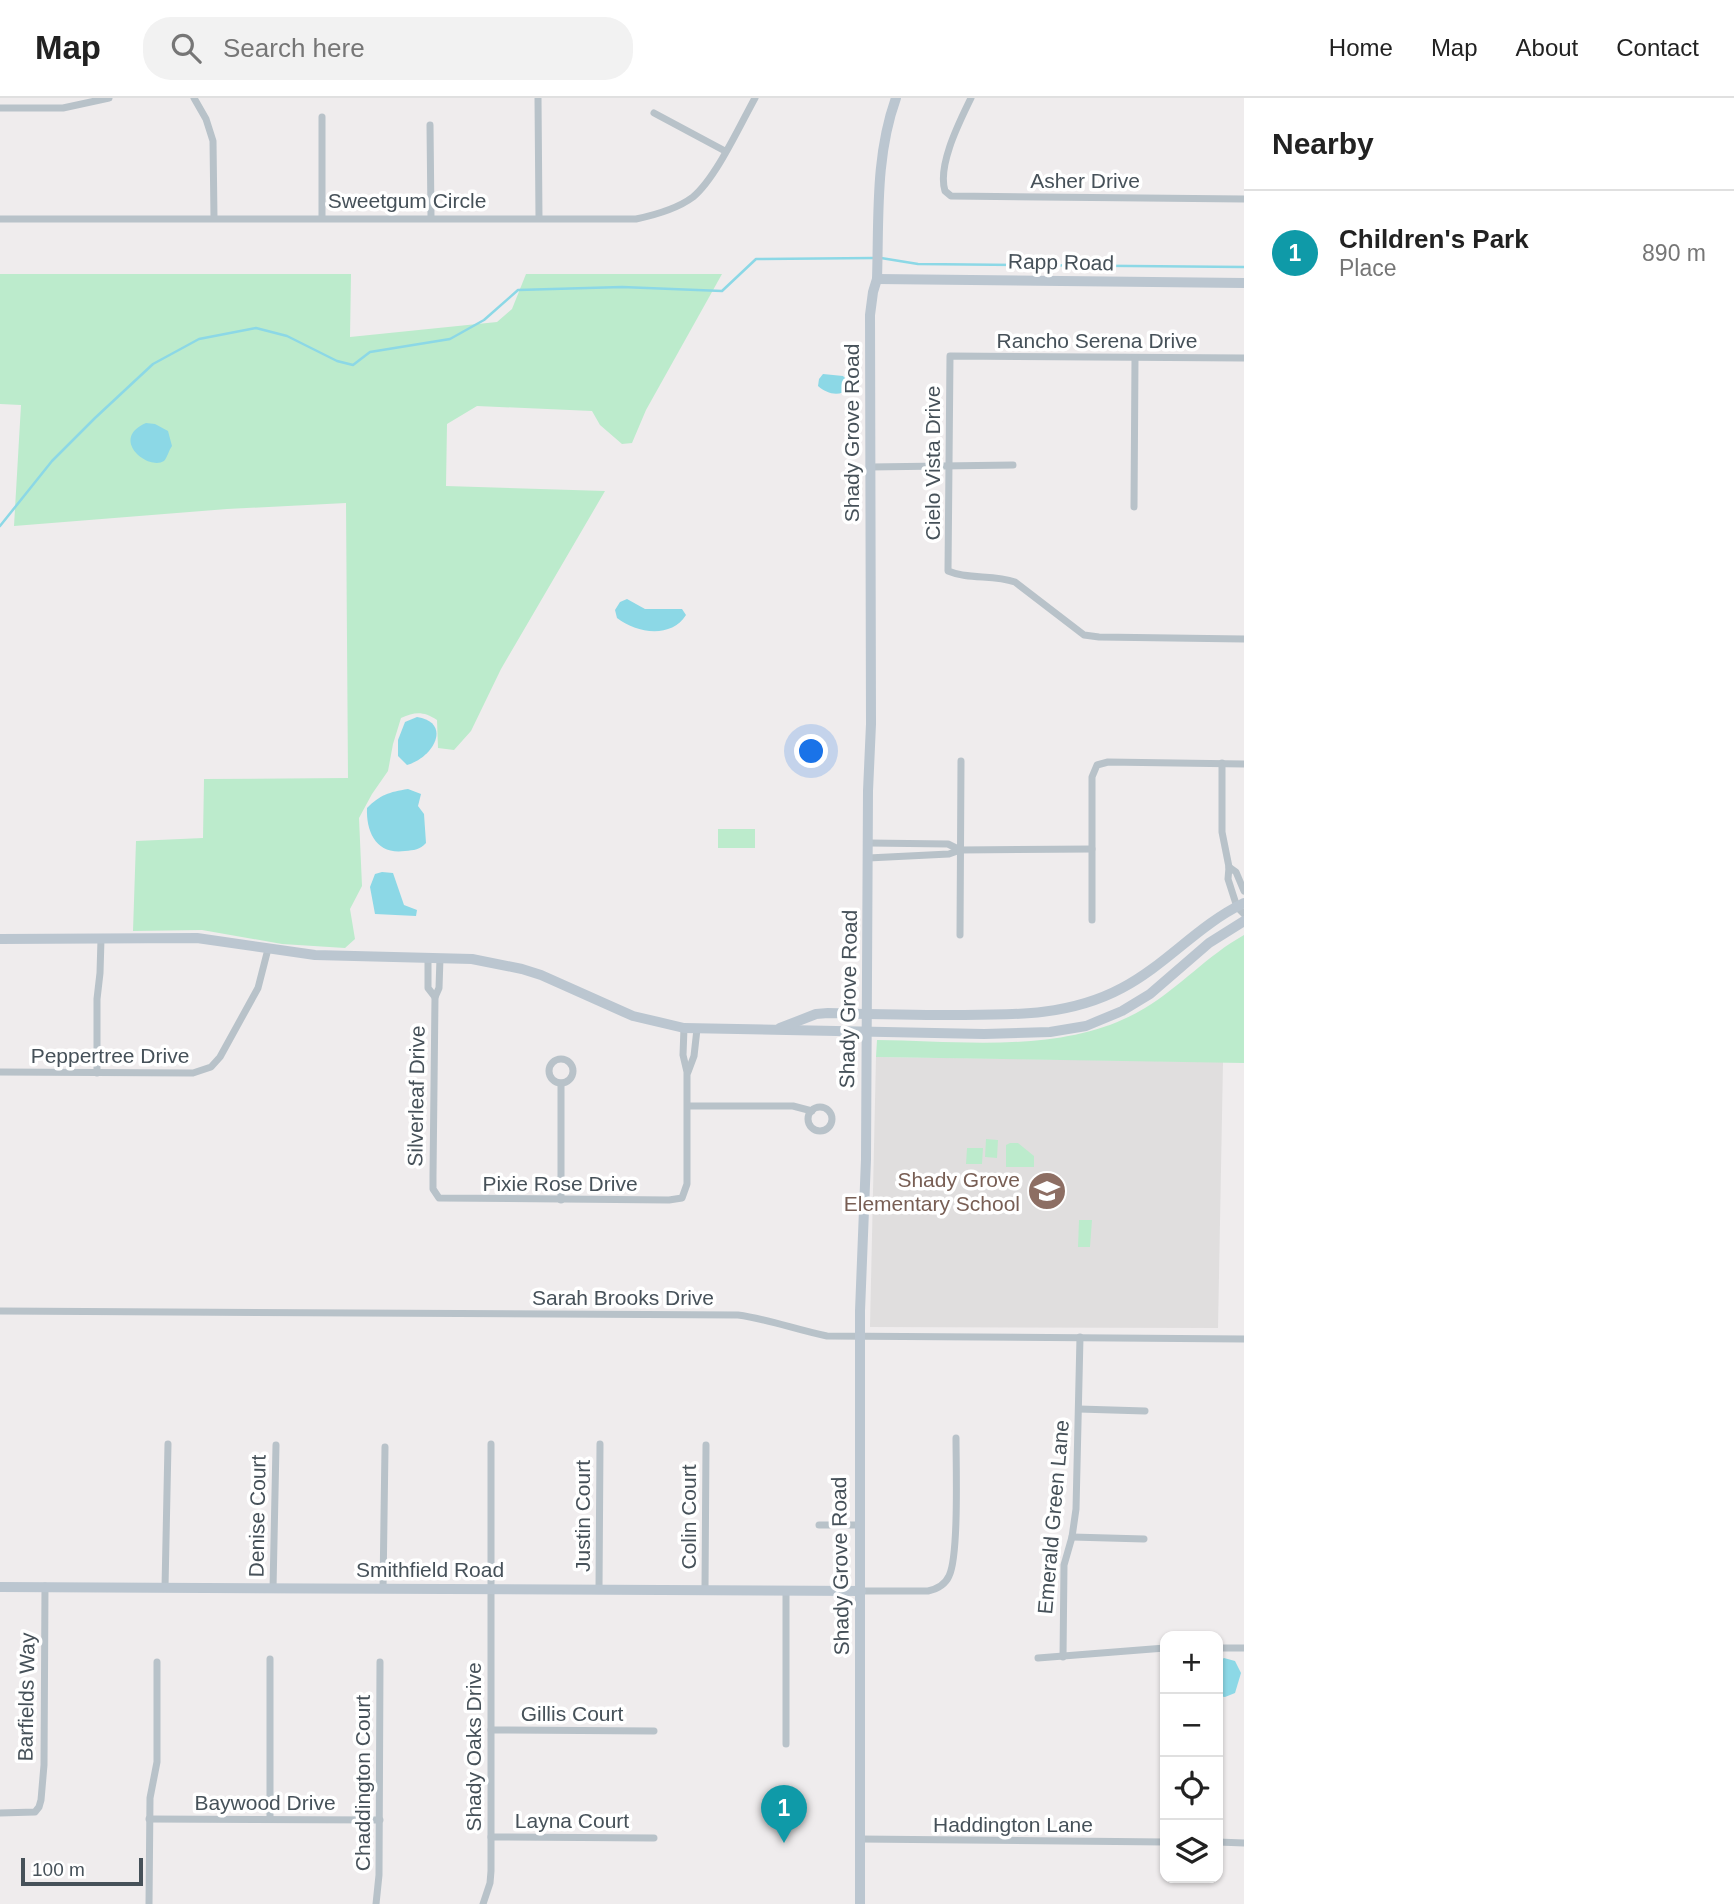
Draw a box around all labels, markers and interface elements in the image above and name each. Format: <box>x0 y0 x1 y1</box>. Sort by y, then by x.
search box <box>143 17 633 80</box>
text: Map <box>35 29 101 66</box>
icon: search <box>167 29 205 67</box>
text: Search here <box>223 33 365 63</box>
text: Home <box>1329 34 1393 61</box>
text: Map <box>1431 34 1478 61</box>
text: About <box>1516 34 1578 61</box>
text: Contact <box>1616 34 1699 61</box>
text: Nearby <box>1272 127 1374 160</box>
street label: Asher Drive <box>1030 169 1140 192</box>
street label: Sweetgum Circle <box>328 189 486 212</box>
text: Children's Park <box>1339 224 1529 254</box>
text: 1 <box>1289 240 1301 266</box>
text: 890 m <box>1642 240 1706 266</box>
street label: Rapp Road <box>1008 250 1114 274</box>
text: Place <box>1339 255 1397 281</box>
street label: Rancho Serena Drive <box>997 329 1197 352</box>
street label: Shady Grove Road <box>840 344 863 522</box>
street label: Cielo Vista Drive <box>921 386 944 540</box>
your location <box>794 734 828 768</box>
street label: Shady Grove Road <box>835 910 861 1088</box>
street label: Silverleaf Drive <box>403 1025 429 1167</box>
street label: Peppertree Drive <box>31 1044 189 1067</box>
place label: Shady Grove Elementary School <box>844 1168 1020 1215</box>
school or university icon: Shady Grove Elementary School <box>1026 1170 1068 1212</box>
street label: Pixie Rose Drive <box>482 1172 638 1195</box>
street label: Sarah Brooks Drive <box>532 1286 714 1309</box>
street label: Emerald Green Lane <box>1033 1419 1073 1615</box>
street label: Denise Court <box>244 1454 270 1577</box>
street label: Justin Court <box>571 1460 594 1572</box>
street label: Colin Court <box>677 1464 700 1570</box>
street label: Shady Grove Road <box>827 1477 853 1655</box>
street label: Smithfield Road <box>356 1558 504 1581</box>
map controls <box>1160 1631 1223 1883</box>
button: + <box>1160 1631 1223 1694</box>
street label: Barfields Way <box>13 1632 39 1762</box>
street label: Shady Oaks Drive <box>462 1662 485 1832</box>
button: − <box>1160 1694 1223 1757</box>
street label: Chaddington Court <box>351 1695 374 1871</box>
street label: Gillis Court <box>521 1702 624 1725</box>
button: locate <box>1160 1757 1223 1820</box>
pin: 1 <box>761 1785 807 1843</box>
street label: Baywood Drive <box>194 1791 336 1814</box>
street label: Layna Court <box>515 1809 629 1832</box>
street label: Haddington Lane <box>933 1813 1093 1836</box>
button: layers <box>1160 1820 1223 1883</box>
scale bar <box>21 1855 144 1887</box>
text: 100 m <box>32 1859 85 1880</box>

